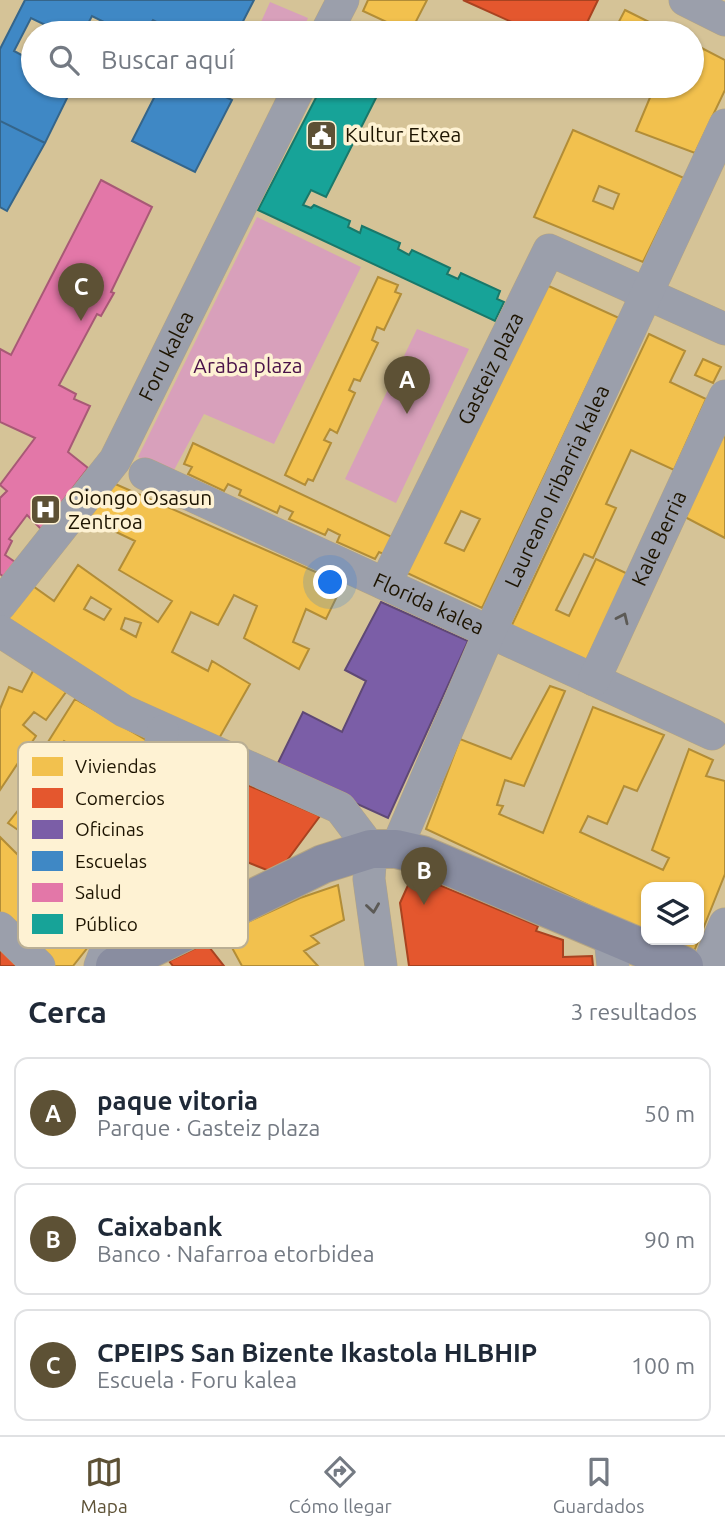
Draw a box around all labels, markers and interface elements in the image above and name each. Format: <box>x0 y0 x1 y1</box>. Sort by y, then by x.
search box <box>21 21 704 98</box>
icon: search <box>45 41 83 79</box>
text: Buscar aquí <box>101 45 235 74</box>
public building icon: Kultur Etxea <box>305 118 339 152</box>
place label: Kultur Etxea <box>345 122 461 146</box>
pin: C <box>58 263 104 321</box>
street label: Foru kalea <box>133 307 198 405</box>
street label: Gasteiz plaza <box>452 308 528 428</box>
park label: Araba plaza <box>193 353 303 377</box>
pin: A <box>384 356 430 414</box>
street label: Laureano Iribarria kalea <box>499 381 614 591</box>
place label: Oiongo Osasun Zentroa <box>68 485 212 533</box>
street label: Kale Berria <box>626 486 691 589</box>
hospital icon: Oiongo Osasun Zentroa <box>28 493 62 527</box>
your location <box>313 565 347 599</box>
street label: Florida kalea <box>370 567 488 639</box>
one-way arrow <box>614 613 628 625</box>
legend <box>18 742 248 948</box>
text: Viviendas <box>75 755 157 777</box>
text: Comercios <box>75 787 165 809</box>
text: Oficinas <box>75 818 144 840</box>
pin: B <box>401 847 447 905</box>
text: Escuelas <box>75 850 147 872</box>
text: Salud <box>75 881 122 903</box>
map controls <box>641 882 704 945</box>
button: layers <box>641 882 704 945</box>
one-way arrow <box>365 902 380 913</box>
text: Público <box>75 913 138 935</box>
text: Cerca <box>28 995 107 1029</box>
text: 3 resultados <box>571 999 697 1024</box>
text: paque vitoria <box>97 1086 258 1115</box>
text: A <box>45 1101 61 1126</box>
text: 50 m <box>644 1101 695 1126</box>
text: Parque · Gasteiz plaza <box>97 1115 320 1140</box>
text: Caixabank <box>97 1212 222 1241</box>
text: B <box>45 1227 61 1252</box>
text: 90 m <box>644 1227 695 1252</box>
text: Banco · Nafarroa etorbidea <box>97 1241 374 1266</box>
text: CPEIPS San Bizente Ikastola HLBHIP <box>97 1338 537 1367</box>
text: C <box>46 1353 60 1378</box>
text: 100 m <box>631 1353 695 1378</box>
text: Escuela · Foru kalea <box>97 1367 297 1392</box>
tab: Mapa <box>81 1453 128 1517</box>
tab: Cómo llegar <box>289 1453 392 1517</box>
tab: Guardados <box>553 1453 644 1517</box>

